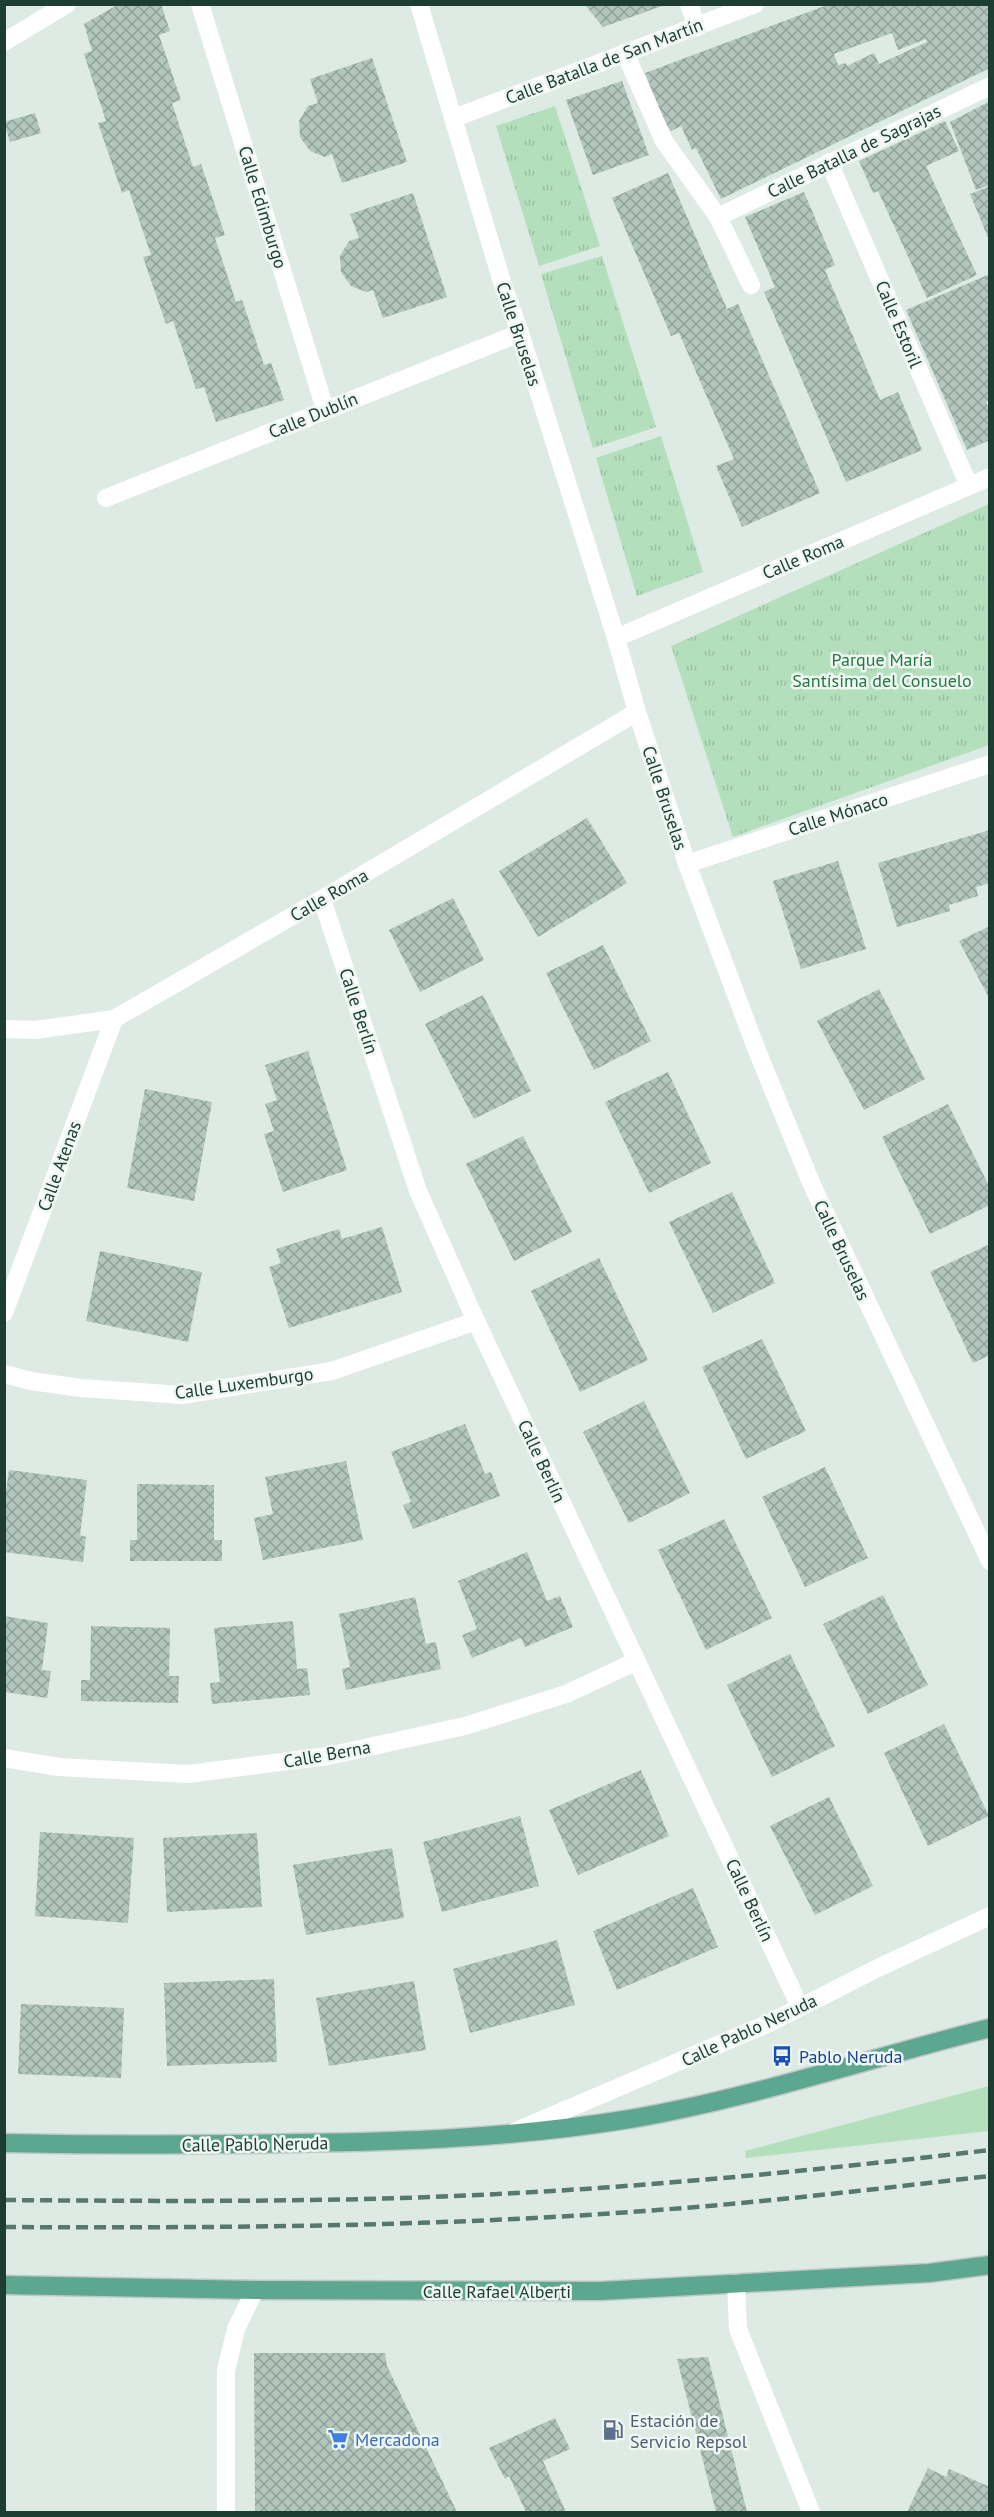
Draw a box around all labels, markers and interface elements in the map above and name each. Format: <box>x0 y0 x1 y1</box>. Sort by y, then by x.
street label: Calle Batalla de San Martín <box>502 13 706 109</box>
street label: Calle Batalla de Sagrajas <box>763 99 945 203</box>
street label: Calle Edimburgo <box>233 143 293 271</box>
street label: Calle Estoril <box>870 277 928 372</box>
street label: Calle Bruselas <box>491 279 547 389</box>
street label: Calle Dublín <box>265 387 361 443</box>
street label: Calle Roma <box>759 530 847 584</box>
park label: Parque María Santísima del Consuelo <box>792 648 972 692</box>
street label: Calle Bruselas <box>637 743 693 853</box>
street label: Calle Mónaco <box>785 787 891 841</box>
street label: Calle Roma <box>286 863 372 927</box>
street label: Calle Berlín <box>334 965 384 1057</box>
street label: Calle Atenas <box>32 1118 86 1214</box>
street label: Calle Bruselas <box>809 1196 875 1304</box>
street label: Calle Luxemburgo <box>173 1362 315 1404</box>
street label: Calle Berlín <box>513 1416 571 1506</box>
street label: Calle Berna <box>282 1735 372 1773</box>
street label: Calle Berlín <box>721 1855 779 1945</box>
street label: Calle Pablo Neruda <box>678 1989 820 2071</box>
bus stop icon: Pablo Neruda <box>770 2044 794 2068</box>
place label: Pablo Neruda <box>799 2045 902 2068</box>
street label: Calle Pablo Neruda <box>181 2131 329 2157</box>
street label: Calle Rafael Alberti <box>423 2280 571 2303</box>
place label: Estación de Servicio Repsol <box>630 2409 748 2453</box>
fuel station icon: Estación de Servicio Repsol <box>601 2418 625 2442</box>
supermarket icon: Mercadona <box>326 2427 350 2451</box>
place label: Mercadona <box>355 2428 440 2451</box>

